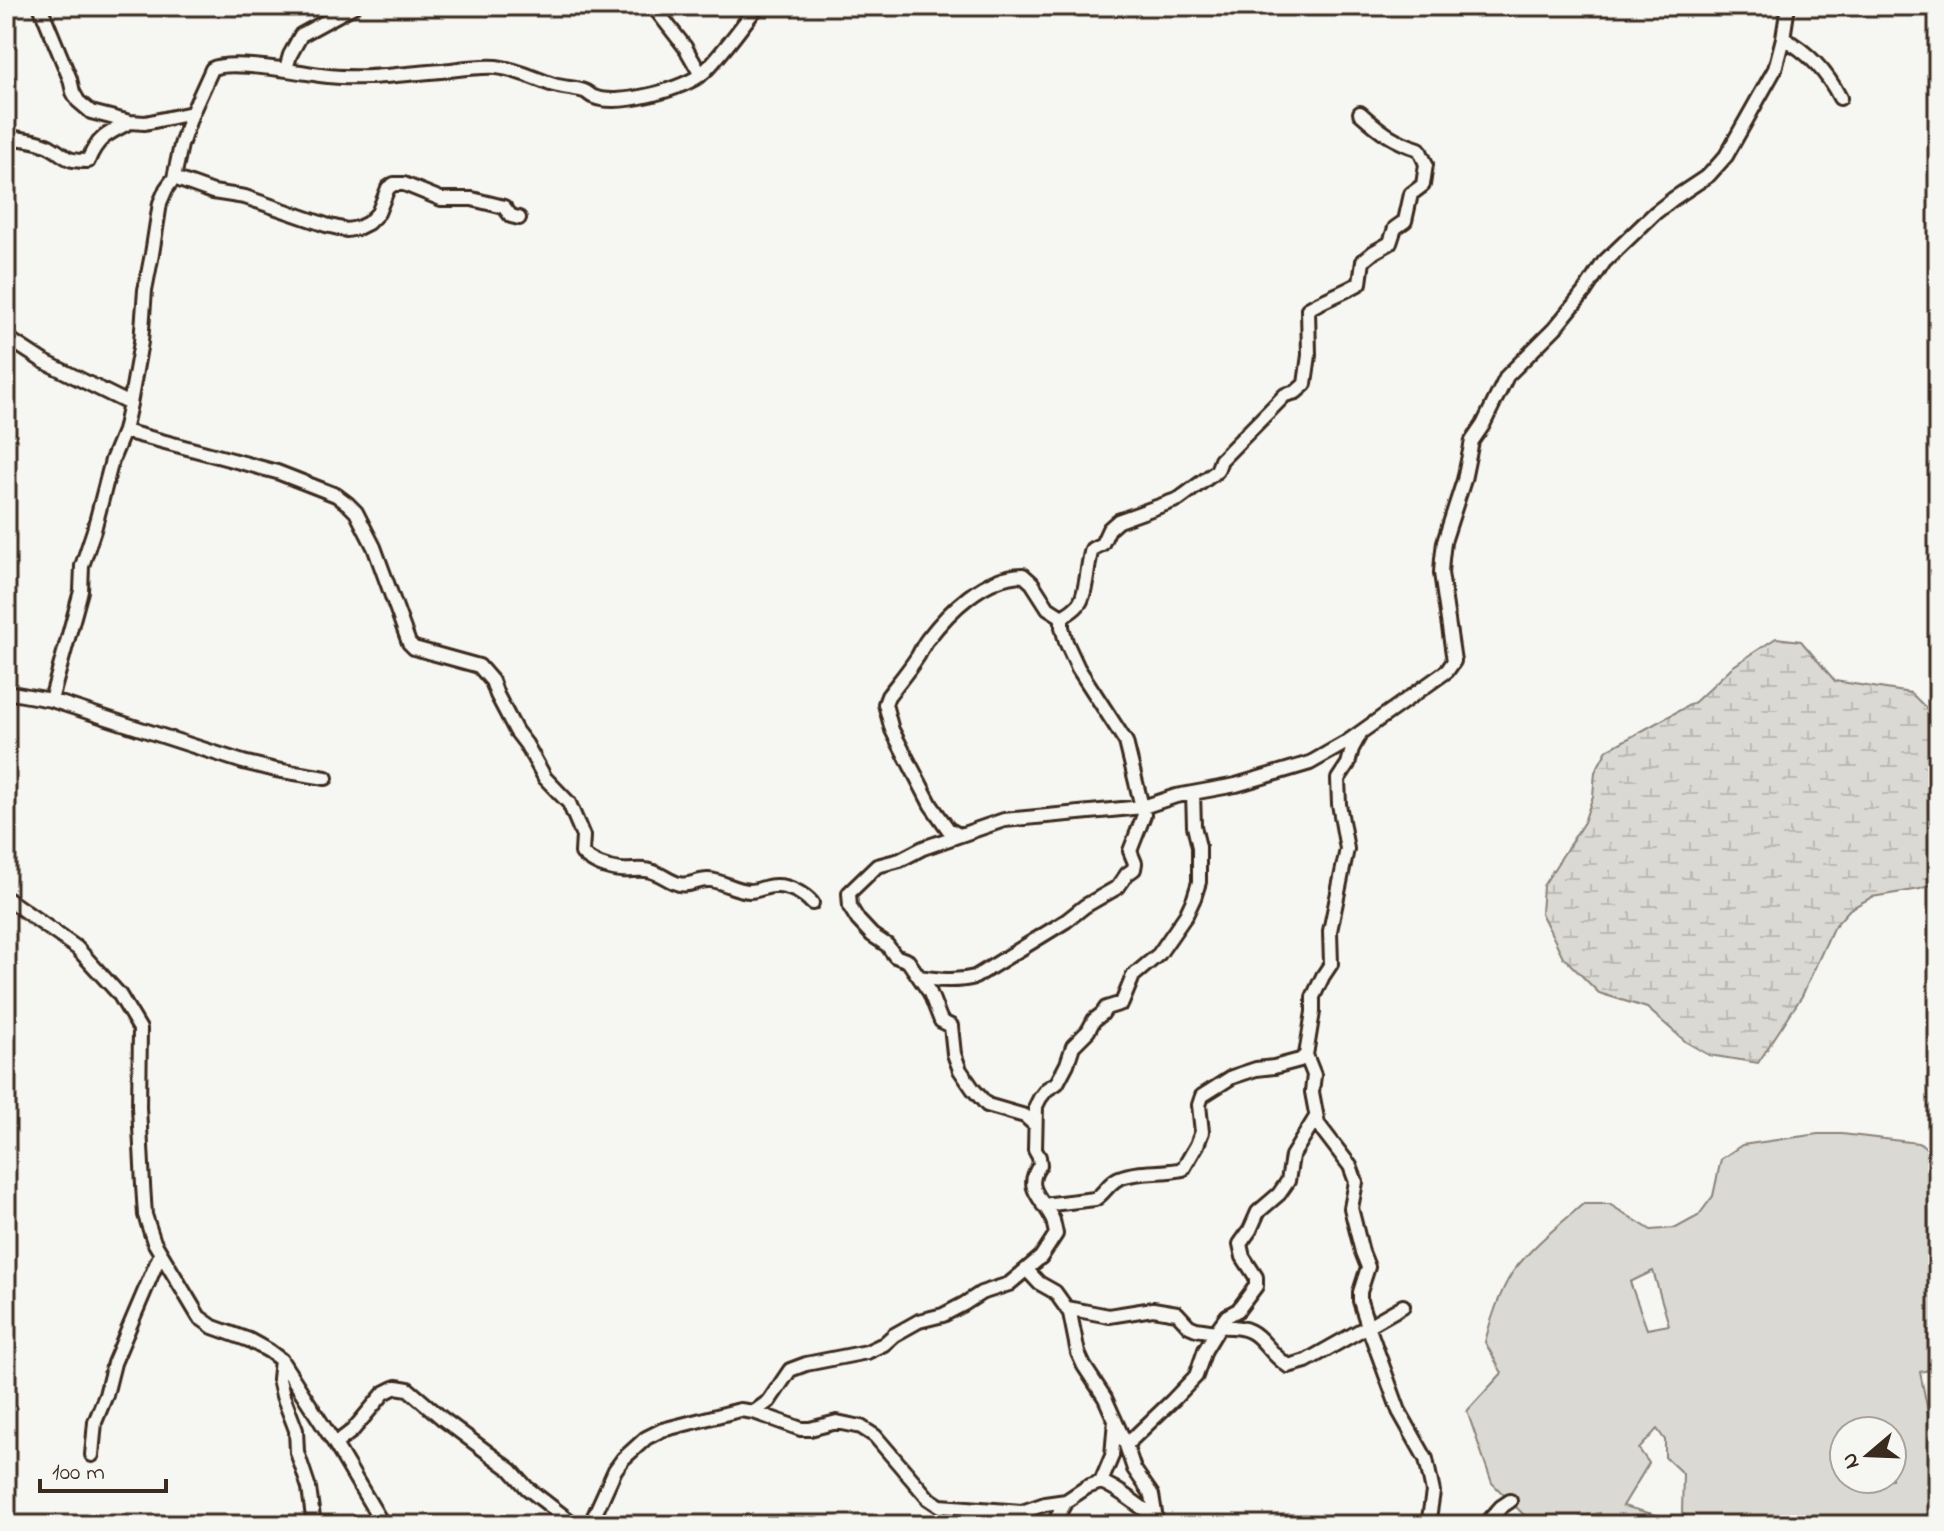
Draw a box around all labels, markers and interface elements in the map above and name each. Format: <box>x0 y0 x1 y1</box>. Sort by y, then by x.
north arrow <box>1828 1415 1908 1495</box>
scale bar <box>40 1443 166 1493</box>
text: N <box>1834 1448 1869 1473</box>
text: 100 m <box>52 1456 105 1491</box>

